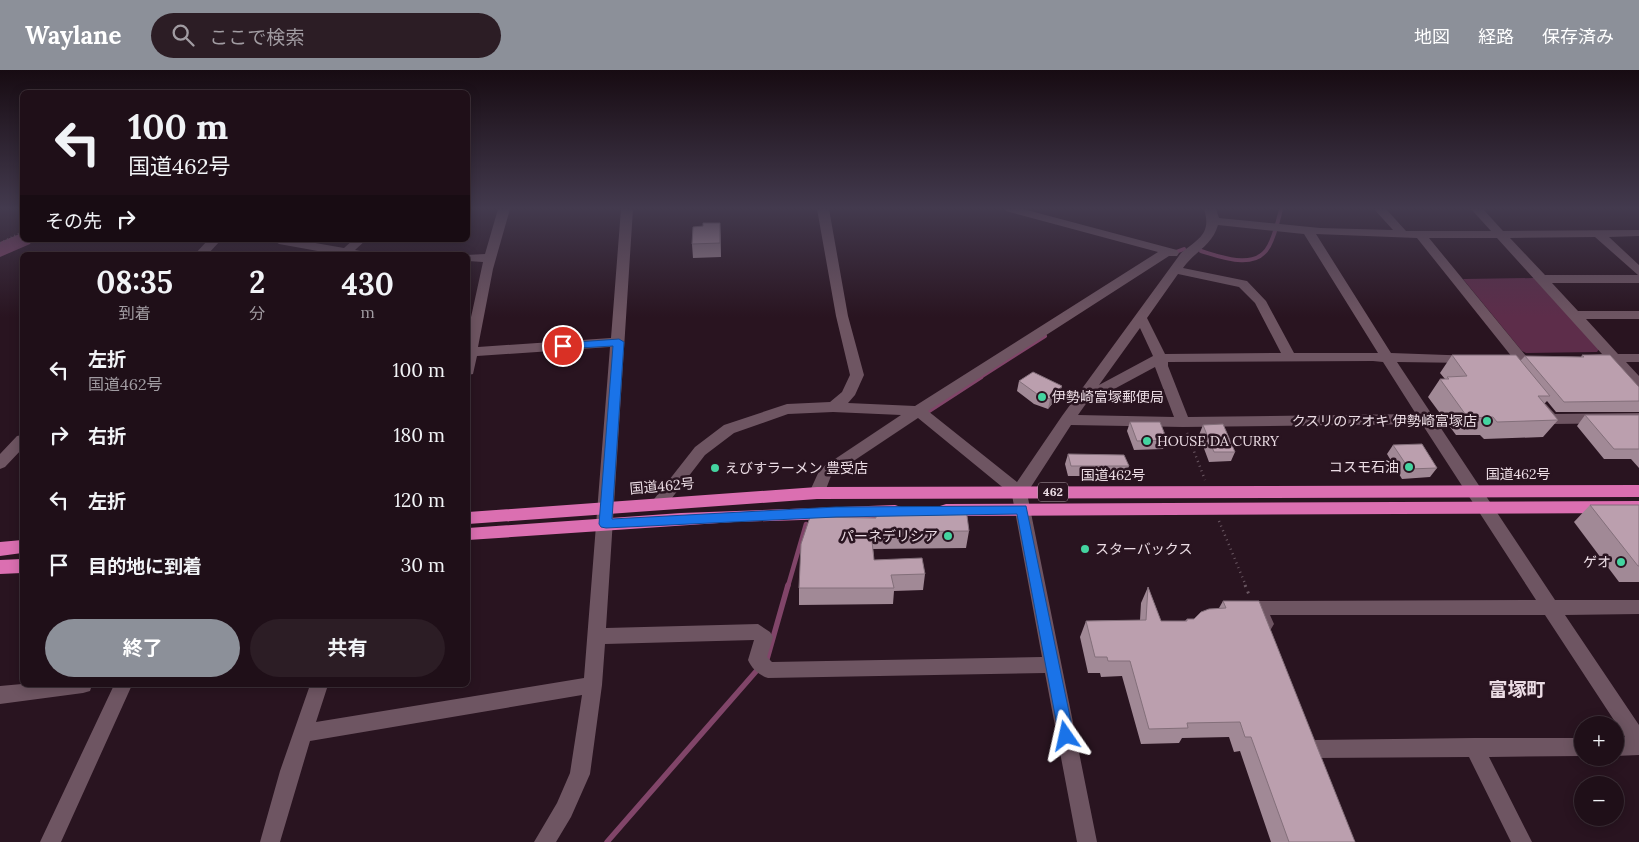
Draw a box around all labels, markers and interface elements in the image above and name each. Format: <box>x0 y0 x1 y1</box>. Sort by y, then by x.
search box <box>151 13 501 58</box>
text: Waylane <box>25 20 121 51</box>
icon: search <box>169 21 197 49</box>
text: ここで検索 <box>209 25 304 49</box>
text: 地図 <box>1414 25 1450 48</box>
text: 経路 <box>1478 25 1514 48</box>
text: 保存済み <box>1542 25 1614 48</box>
text: 100 m <box>128 104 228 149</box>
icon: left <box>45 110 110 175</box>
text: 国道462号 <box>128 152 230 180</box>
icon: right <box>112 205 140 233</box>
text: その先 <box>45 209 102 233</box>
text: 08:35 <box>96 263 173 301</box>
text: 2 <box>249 263 265 301</box>
text: 430 <box>341 265 394 303</box>
text: m <box>360 302 375 322</box>
text: 到着 <box>119 303 151 323</box>
text: 分 <box>249 303 265 323</box>
pin <box>542 325 584 367</box>
icon: arrive <box>549 332 577 360</box>
text: 左折 <box>88 347 126 371</box>
icon: left <box>45 356 73 384</box>
text: 100 m <box>393 358 445 382</box>
text: 国道462号 <box>88 374 163 394</box>
place label: 伊勢崎富塚郵便局 <box>1052 388 1164 406</box>
marker: 伊勢崎富塚郵便局 <box>1036 391 1048 403</box>
place label: クスリのアオキ 伊勢崎富塚店 <box>1292 412 1477 430</box>
marker: クスリのアオキ 伊勢崎富塚店 <box>1481 415 1493 427</box>
icon: right <box>45 421 73 449</box>
text: 180 m <box>394 423 445 447</box>
text: 右折 <box>88 424 126 448</box>
place label: HOUSE DA CURRY <box>1157 432 1280 450</box>
marker: HOUSE DA CURRY <box>1141 435 1153 447</box>
place label: コスモ石油 <box>1329 458 1399 476</box>
place label: えびすラーメン 豊受店 <box>725 459 868 477</box>
marker: コスモ石油 <box>1403 461 1415 473</box>
marker: えびすラーメン 豊受店 <box>709 462 721 474</box>
street label: 国道462号 <box>1485 465 1551 483</box>
street label: 国道462号 <box>1080 466 1146 484</box>
street label: 国道462号 <box>629 474 695 498</box>
road number: 462 <box>1038 482 1068 502</box>
icon: left <box>45 486 73 514</box>
text: 120 m <box>394 488 445 512</box>
text: 左折 <box>88 489 126 513</box>
place label: パーネデリシア <box>840 527 938 545</box>
marker: パーネデリシア <box>942 530 954 542</box>
place label: スターバックス <box>1095 540 1192 558</box>
marker: スターバックス <box>1079 543 1091 555</box>
icon: arrive <box>45 551 73 579</box>
text: 30 m <box>401 553 445 577</box>
place label: ゲオ <box>1583 553 1611 571</box>
text: 目的地に到着 <box>88 554 202 578</box>
marker: ゲオ <box>1615 556 1627 568</box>
button: 終了 <box>45 619 240 677</box>
button: 共有 <box>250 619 445 677</box>
district label: 富塚町 <box>1488 677 1546 701</box>
position arrow <box>1039 709 1091 761</box>
map controls <box>1574 716 1624 826</box>
button: + <box>1574 716 1624 766</box>
button: − <box>1574 776 1624 826</box>

